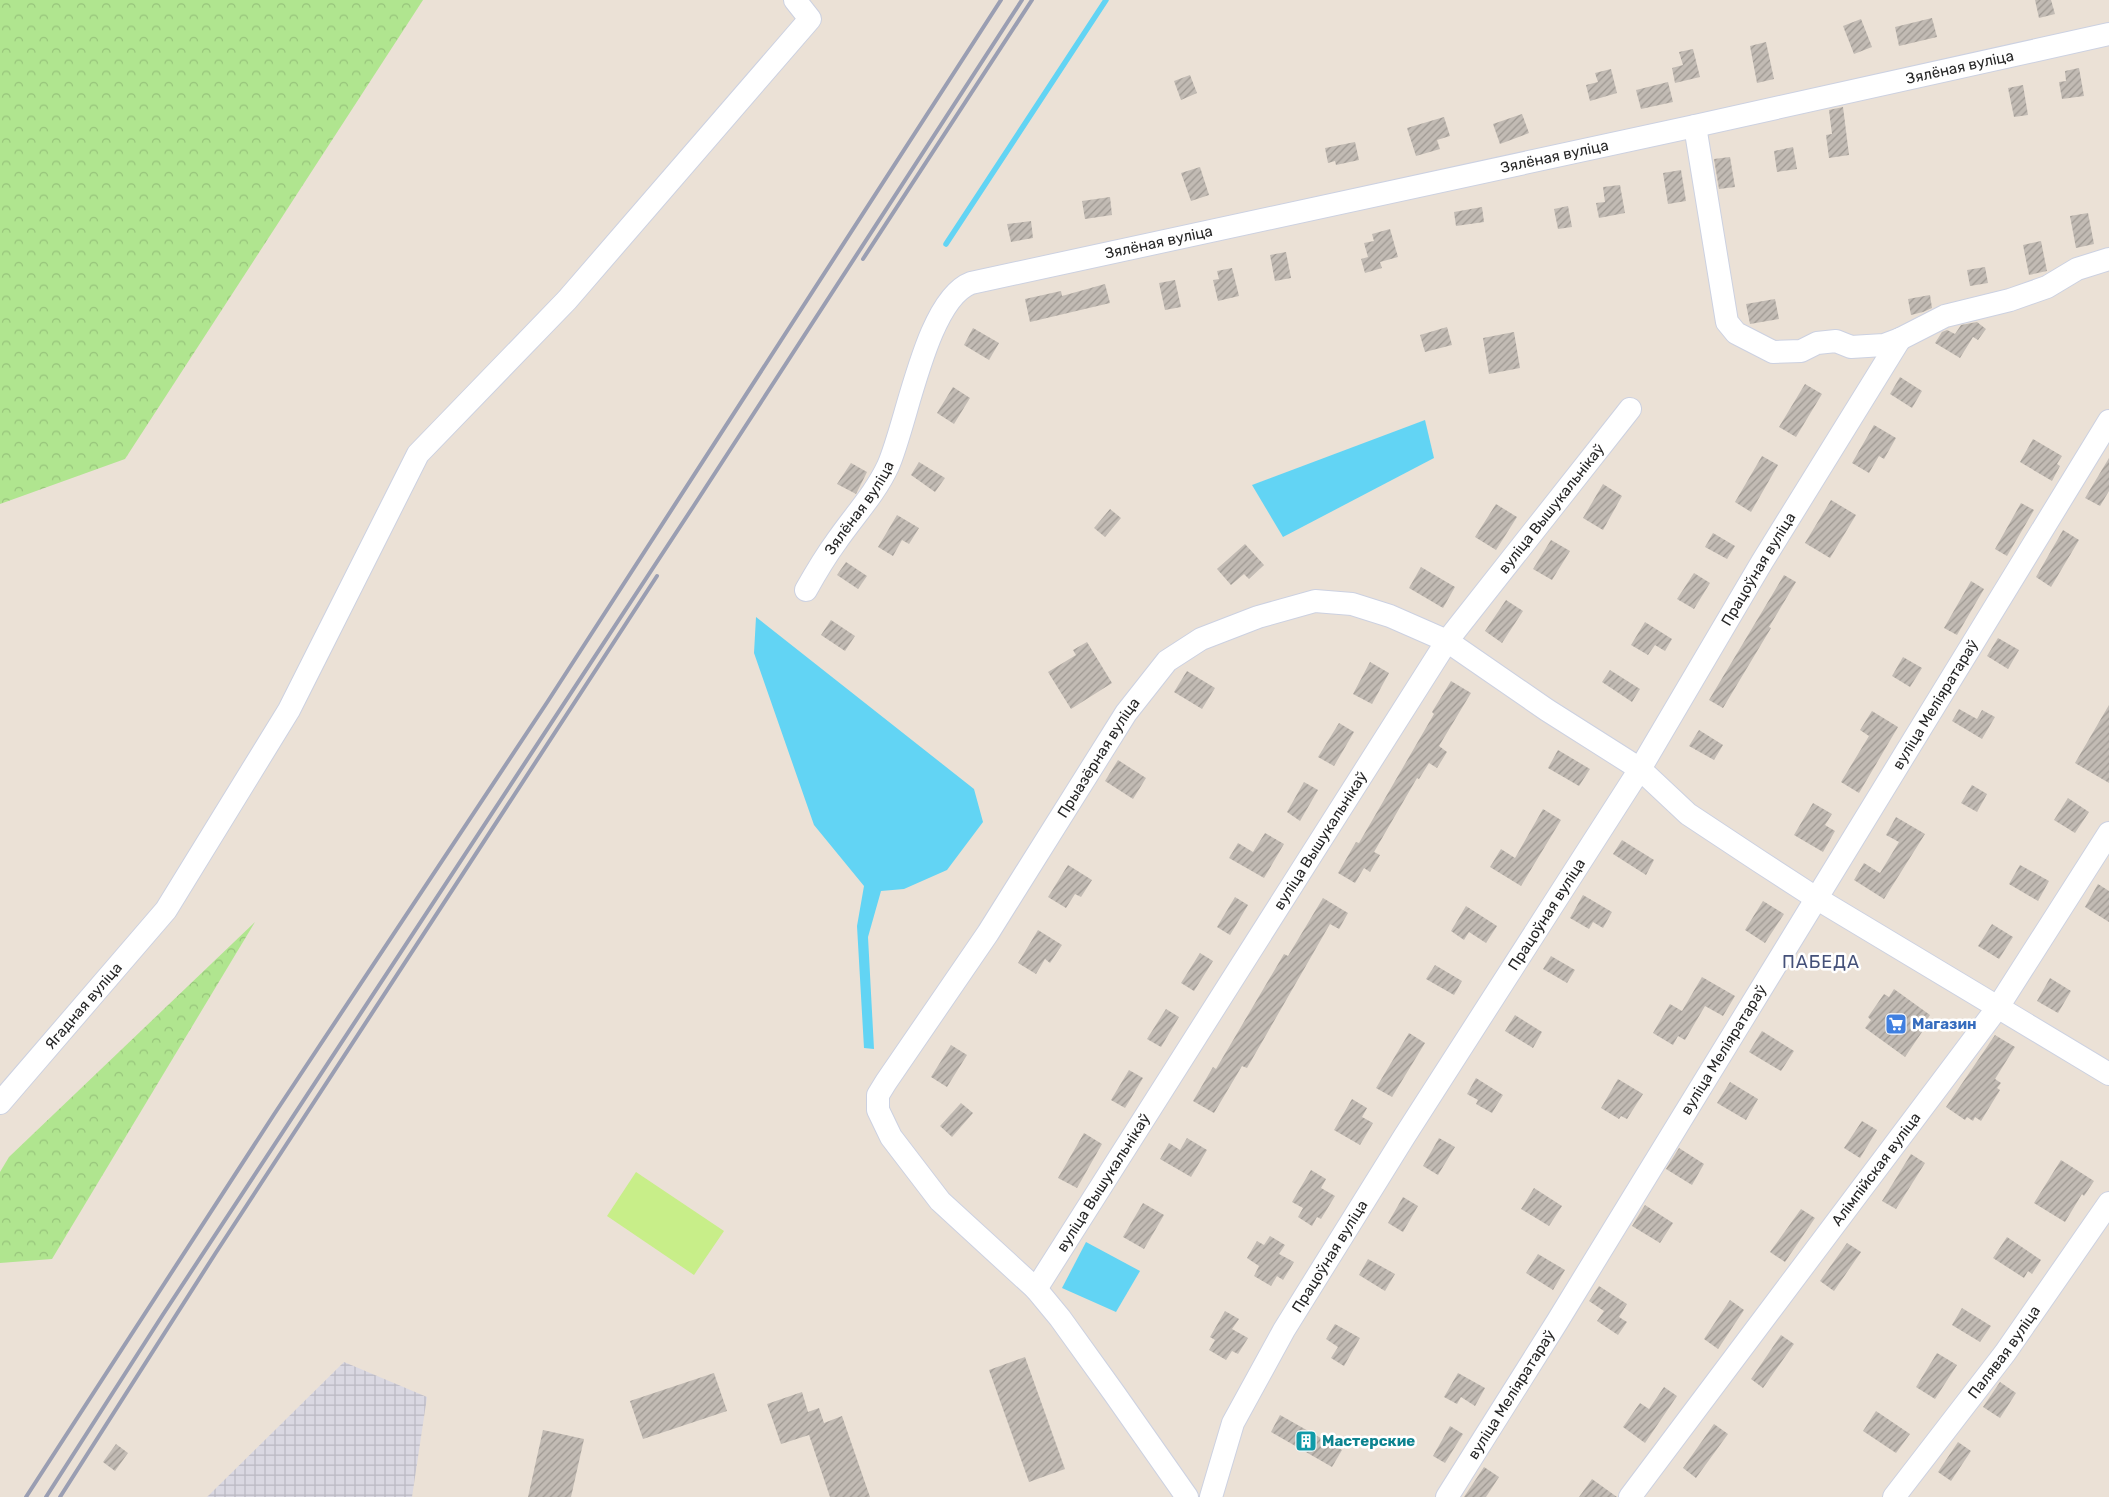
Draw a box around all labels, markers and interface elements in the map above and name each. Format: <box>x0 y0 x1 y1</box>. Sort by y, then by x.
street label: Зялёная вуліца <box>1904 46 2015 88</box>
street label: Зялёная вуліца <box>1499 136 1610 177</box>
street label: Зялёная вуліца <box>1103 222 1214 263</box>
street label: вуліца Вышукальнікаў <box>1495 440 1608 577</box>
street label: Зялёная вуліца <box>821 459 898 558</box>
street label: Працоўная вуліца <box>1717 509 1799 629</box>
street label: вуліца Меліяратараў <box>1889 636 1982 773</box>
street label: Прыазёрная вуліца <box>1054 694 1144 821</box>
street label: вуліца Вышукальнікаў <box>1270 768 1371 913</box>
street label: Працоўная вуліца <box>1504 855 1589 974</box>
district label: ПАБЕДА <box>1782 951 1860 973</box>
street label: Ягадная вуліца <box>41 959 126 1053</box>
street label: вуліца Меліяратараў <box>1677 981 1770 1118</box>
supermarket icon: Магазин <box>1884 1012 1908 1036</box>
place label: Магазин <box>1912 1015 1977 1033</box>
street label: Алімпійская вуліца <box>1828 1109 1925 1229</box>
street label: вуліца Вышукальнікаў <box>1053 1110 1154 1255</box>
street label: Працоўная вуліца <box>1288 1197 1372 1316</box>
street label: Палявая вуліца <box>1964 1302 2044 1402</box>
street label: вуліца Меліяратараў <box>1464 1327 1559 1463</box>
building icon: Мастерские <box>1294 1429 1318 1453</box>
place label: Мастерские <box>1322 1432 1415 1450</box>

